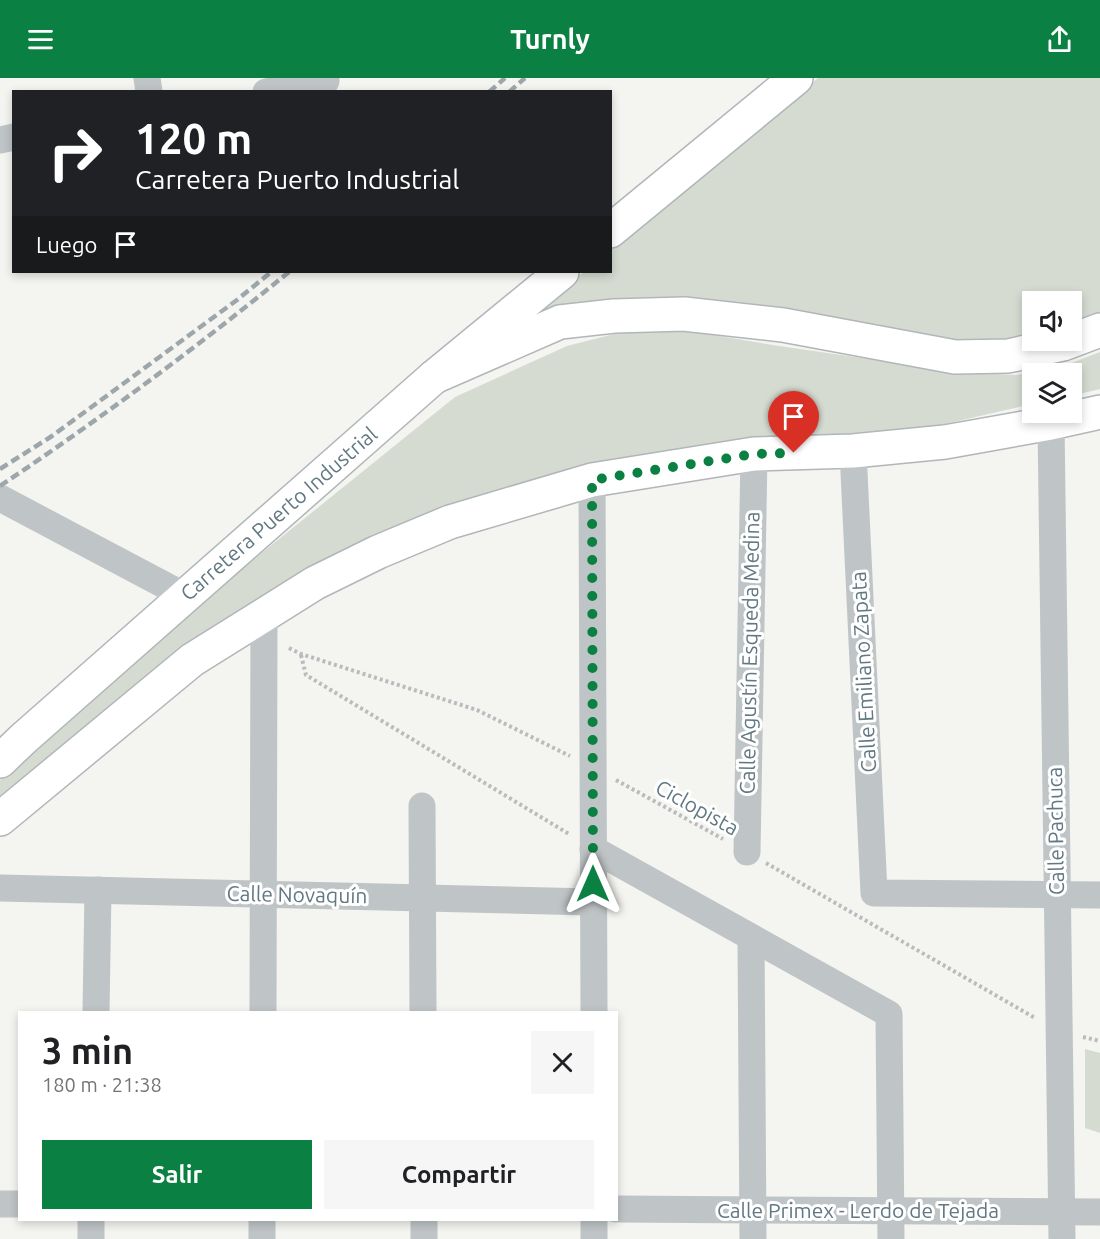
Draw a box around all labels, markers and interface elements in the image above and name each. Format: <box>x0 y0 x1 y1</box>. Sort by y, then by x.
icon: menu <box>24 23 57 56</box>
icon: share <box>1043 23 1076 56</box>
text: Turnly <box>510 24 590 54</box>
icon: right <box>36 114 114 192</box>
text: 120 m <box>135 115 252 162</box>
text: Carretera Puerto Industrial <box>135 164 459 194</box>
icon: arrive <box>109 228 142 261</box>
text: Luego <box>36 232 97 257</box>
map controls <box>1022 291 1082 423</box>
button: sound <box>1022 291 1082 351</box>
button: layers <box>1022 363 1082 423</box>
pin <box>768 391 819 453</box>
icon: arrive <box>777 400 810 433</box>
street label: Carretera Puerto Industrial <box>175 421 381 605</box>
street label: Calle Agustín Esqueda Medina <box>735 511 763 795</box>
street label: Calle Emiliano Zapata <box>846 571 880 773</box>
street label: Calle Pachuca <box>1042 767 1068 895</box>
street label: Ciclopista <box>652 775 743 840</box>
position arrow <box>561 852 625 916</box>
street label: Calle Novaquín <box>226 881 368 907</box>
text: 3 min <box>42 1030 133 1071</box>
button: close <box>531 1031 594 1094</box>
text: 180 m · 21:38 <box>42 1073 162 1096</box>
button: Salir <box>42 1140 312 1209</box>
button: Compartir <box>324 1140 594 1209</box>
street label: Calle Primex - Lerdo de Tejada <box>717 1198 999 1222</box>

